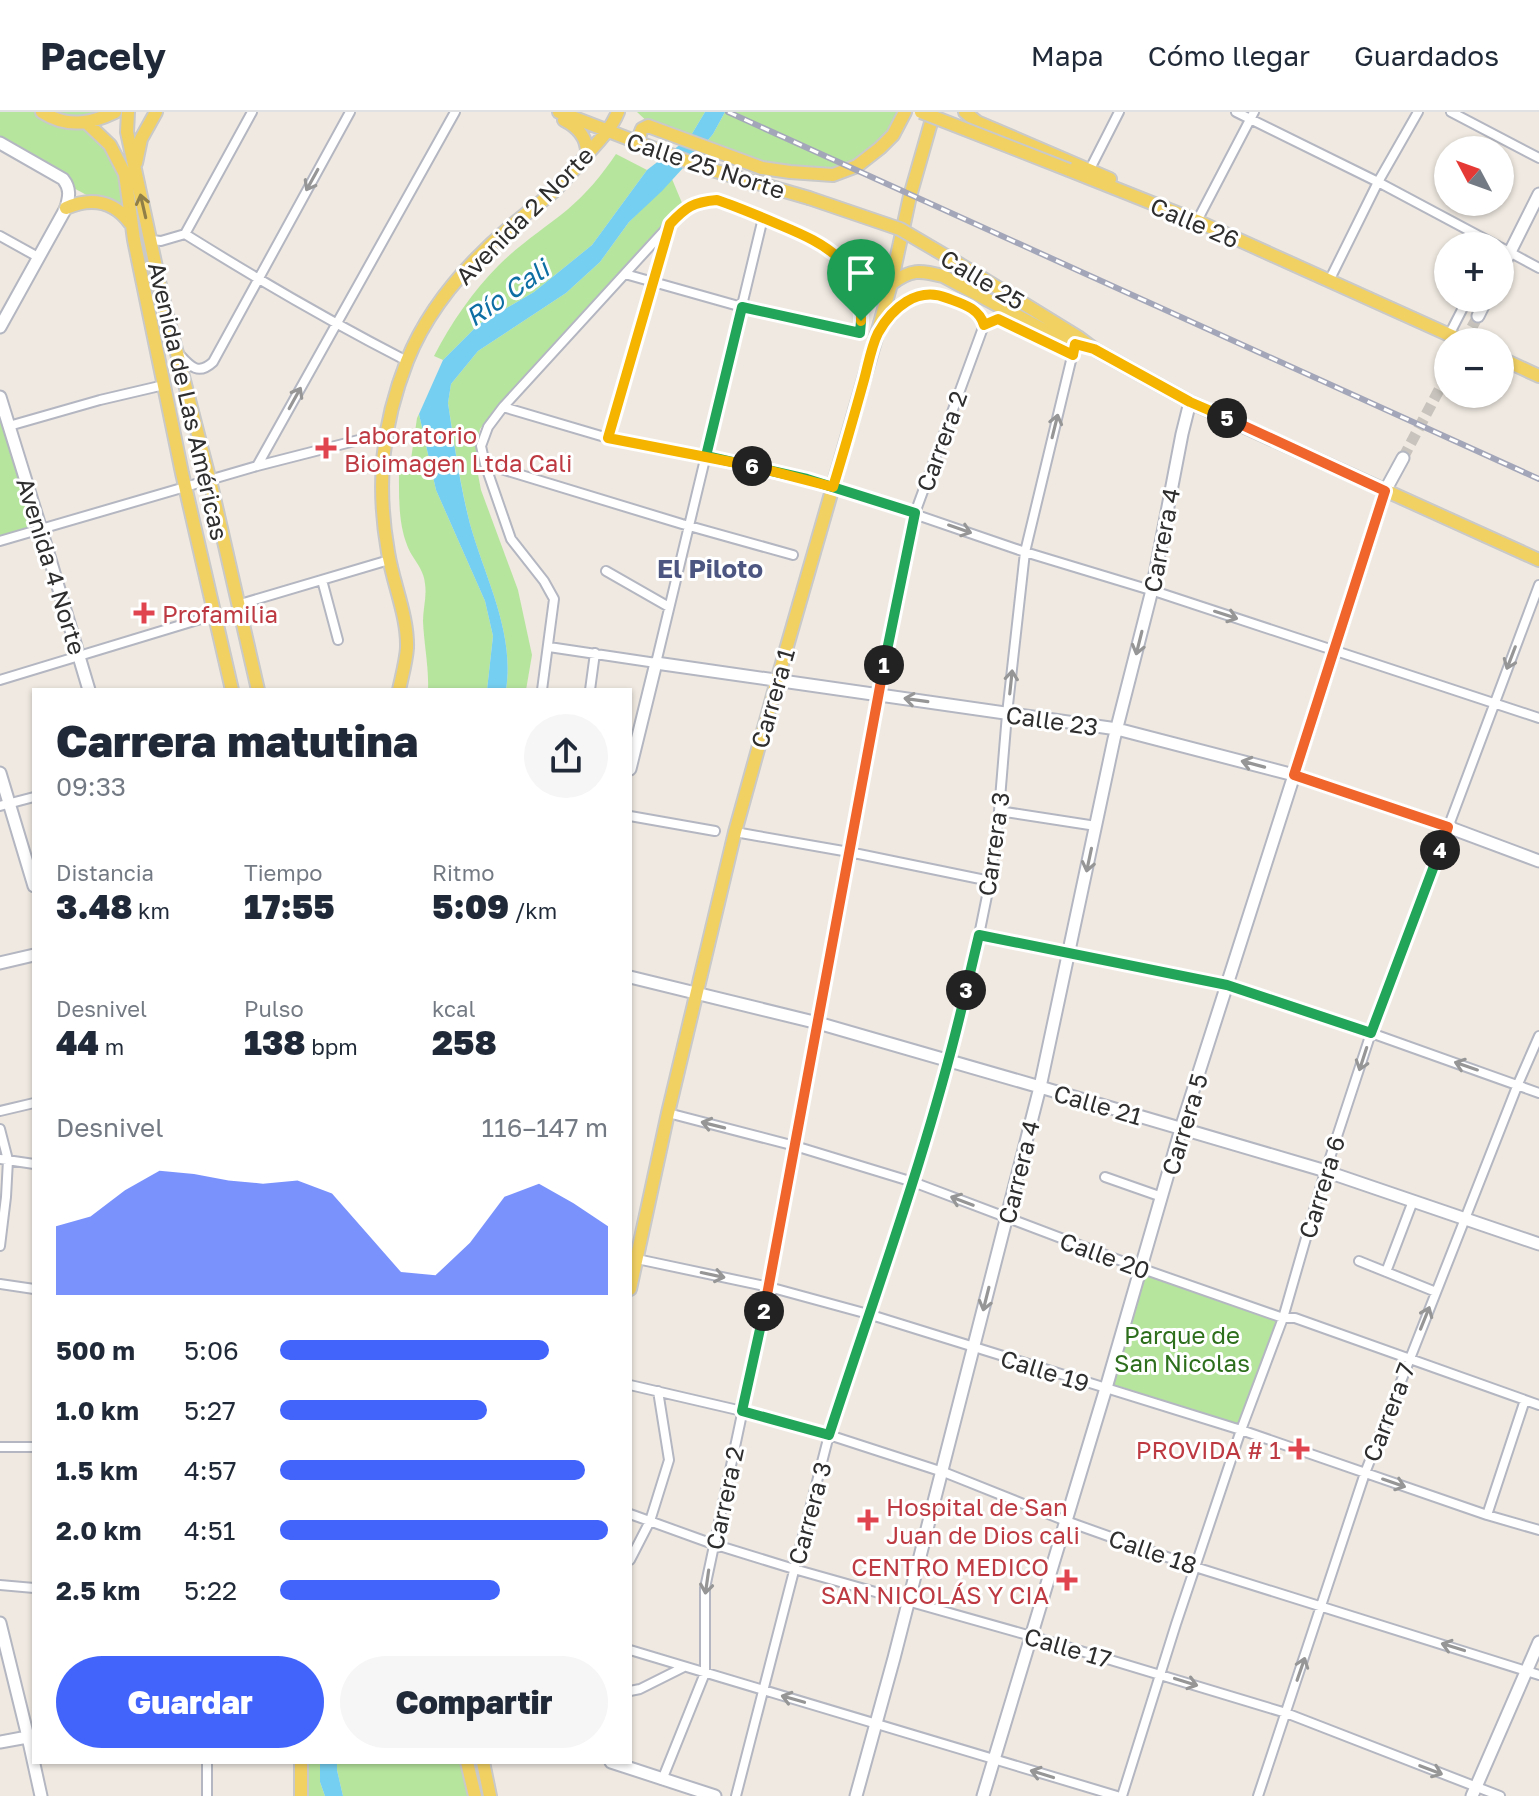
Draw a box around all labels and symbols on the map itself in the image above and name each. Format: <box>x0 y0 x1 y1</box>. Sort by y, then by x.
street label: Calle 25 Norte <box>623 126 789 204</box>
north arrow <box>1434 136 1514 216</box>
street label: Avenida 2 Norte <box>449 140 599 290</box>
one-way arrow <box>304 168 319 192</box>
street label: Calle 26 <box>1146 190 1244 254</box>
one-way arrow <box>134 193 149 219</box>
pin <box>827 239 895 321</box>
street label: Calle 25 <box>936 243 1030 315</box>
water label: Río Cali <box>459 251 557 333</box>
street label: Avenida de Las Américas <box>143 259 235 543</box>
one-way arrow <box>287 387 303 410</box>
street label: Carrera 2 <box>909 387 973 495</box>
pin: 5 <box>1207 398 1247 438</box>
one-way arrow <box>1049 414 1064 440</box>
place label: Laboratorio Bioimagen Ltda Cali <box>344 420 572 477</box>
marker: Laboratorio Bioimagen Ltda Cali <box>315 437 337 459</box>
pin: 6 <box>732 446 772 486</box>
street label: Avenida 4 Norte <box>11 474 93 658</box>
street label: Carrera 4 <box>1137 485 1185 595</box>
one-way arrow <box>947 523 972 537</box>
district label: El Piloto <box>657 553 763 584</box>
place label: Profamilia <box>162 599 278 628</box>
marker: Profamilia <box>133 602 155 624</box>
one-way arrow <box>1213 609 1238 624</box>
one-way arrow <box>1130 629 1145 655</box>
street label: Carrera 1 <box>744 645 800 751</box>
pin: 1 <box>864 645 904 685</box>
one-way arrow <box>1503 645 1517 670</box>
one-way arrow <box>1003 669 1018 696</box>
one-way arrow <box>903 692 929 707</box>
street label: Calle 23 <box>1004 699 1100 741</box>
one-way arrow <box>1241 756 1266 771</box>
street label: Carrera 3 <box>971 790 1015 898</box>
pin: 4 <box>1420 830 1460 870</box>
one-way arrow <box>1080 847 1095 872</box>
pin: 3 <box>946 970 986 1010</box>
one-way arrow <box>1354 1047 1369 1072</box>
one-way arrow <box>1454 1058 1479 1073</box>
street label: Carrera 5 <box>1155 1070 1213 1178</box>
street label: Calle 21 <box>1051 1078 1145 1130</box>
one-way arrow <box>701 1117 727 1132</box>
street label: Carrera 4 <box>991 1117 1045 1227</box>
street label: Carrera 6 <box>1292 1132 1350 1242</box>
one-way arrow <box>950 1193 975 1207</box>
street label: Calle 20 <box>1056 1225 1154 1285</box>
one-way arrow <box>700 1268 725 1283</box>
one-way arrow <box>977 1285 992 1311</box>
pin: 2 <box>744 1291 784 1331</box>
one-way arrow <box>1419 1307 1433 1331</box>
park label: Parque de San Nicolas <box>1114 1320 1250 1377</box>
street label: Calle 19 <box>997 1343 1093 1397</box>
street label: Carrera 7 <box>1356 1358 1420 1466</box>
place label: PROVIDA # 1 <box>1136 1435 1281 1464</box>
marker: PROVIDA # 1 <box>1288 1438 1310 1460</box>
street label: Carrera 2 <box>699 1444 749 1552</box>
street label: Carrera 3 <box>781 1459 837 1567</box>
one-way arrow <box>1381 1477 1406 1492</box>
place label: Hospital de San Juan de Dios cali <box>886 1492 1080 1549</box>
marker: Hospital de San Juan de Dios cali <box>857 1509 879 1531</box>
street label: Calle 18 <box>1105 1522 1201 1580</box>
place label: CENTRO MEDICO SAN NICOLÁS Y CIA <box>821 1552 1049 1609</box>
one-way arrow <box>699 1569 714 1594</box>
marker: CENTRO MEDICO SAN NICOLÁS Y CIA <box>1056 1569 1078 1591</box>
street label: Calle 17 <box>1021 1621 1115 1673</box>
one-way arrow <box>1440 1639 1465 1654</box>
one-way arrow <box>1294 1657 1309 1682</box>
one-way arrow <box>1172 1675 1198 1690</box>
one-way arrow <box>781 1691 806 1706</box>
one-way arrow <box>1418 1764 1442 1778</box>
one-way arrow <box>1030 1766 1056 1781</box>

